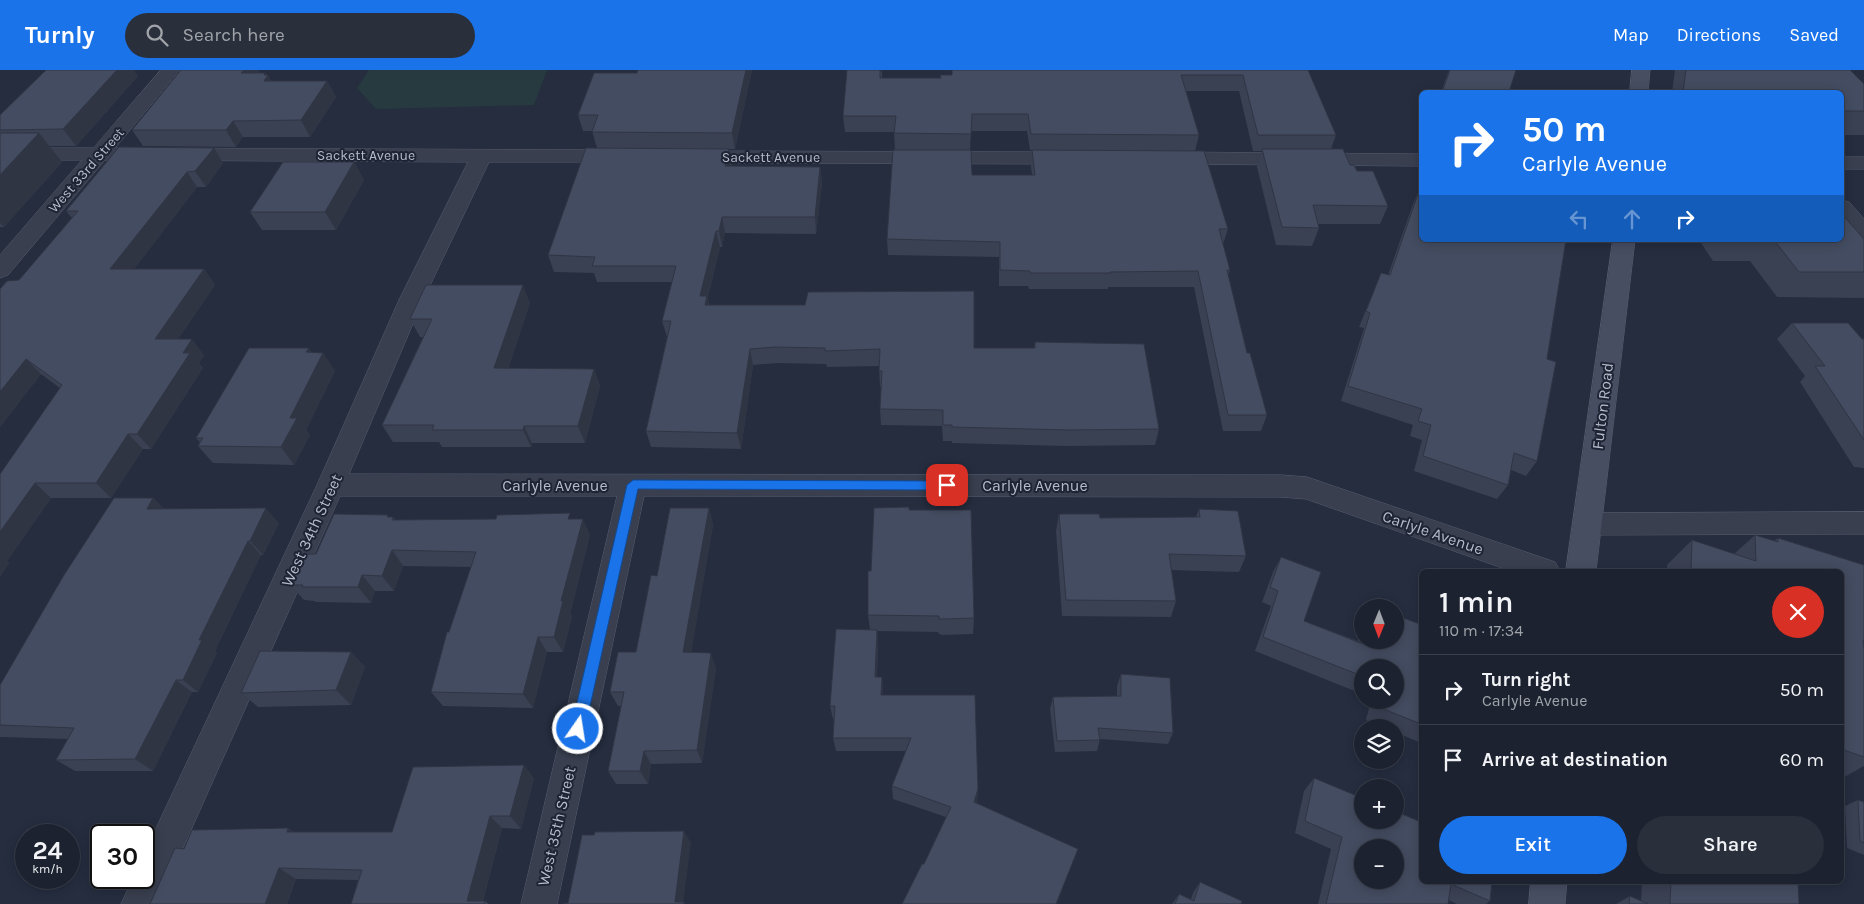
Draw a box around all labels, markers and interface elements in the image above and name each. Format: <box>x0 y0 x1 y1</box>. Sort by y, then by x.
search box <box>125 13 475 58</box>
text: Turnly <box>25 21 95 49</box>
icon: search <box>143 21 171 49</box>
text: Search here <box>183 24 285 46</box>
text: Map <box>1613 24 1649 46</box>
text: Directions <box>1677 24 1761 46</box>
text: Saved <box>1789 24 1839 46</box>
text: 50 m <box>1522 109 1607 150</box>
icon: right <box>1439 110 1504 175</box>
street label: West 33rd Street <box>45 124 128 216</box>
street label: Sackett Avenue <box>317 147 415 164</box>
street label: Sackett Avenue <box>722 149 820 166</box>
text: Carlyle Avenue <box>1522 151 1667 177</box>
icon: left <box>1565 205 1593 233</box>
icon: ahead <box>1618 205 1646 233</box>
icon: right <box>1671 205 1699 233</box>
street label: Fulton Road <box>1588 362 1617 451</box>
pin <box>926 464 968 506</box>
street label: West 34th Street <box>277 471 346 590</box>
icon: arrive <box>933 471 961 499</box>
street label: Carlyle Avenue <box>502 476 608 495</box>
street label: Carlyle Avenue <box>982 476 1088 495</box>
street label: Carlyle Avenue <box>1380 506 1486 559</box>
text: 1 min <box>1439 584 1513 620</box>
button: close <box>1772 586 1824 638</box>
north arrow <box>1354 599 1404 649</box>
map controls <box>1354 599 1404 889</box>
text: 110 m · 17:34 <box>1439 621 1523 640</box>
button: search <box>1354 659 1404 709</box>
text: Turn right <box>1482 669 1571 691</box>
icon: right <box>1439 676 1467 704</box>
text: 50 m <box>1780 679 1824 701</box>
text: Carlyle Avenue <box>1482 691 1587 710</box>
position arrow <box>551 702 603 754</box>
button: layers <box>1354 719 1404 769</box>
icon: arrive <box>1439 746 1467 774</box>
text: Arrive at destination <box>1482 749 1668 771</box>
text: 60 m <box>1780 749 1824 771</box>
street label: West 35th Street <box>533 764 579 888</box>
button: + <box>1354 779 1404 829</box>
button: Exit <box>1439 816 1627 874</box>
button: Share <box>1637 816 1824 874</box>
speed limit sign: 30 <box>90 824 155 889</box>
text: 24 <box>32 836 63 865</box>
button: − <box>1354 839 1404 889</box>
text: km/h <box>32 862 63 876</box>

